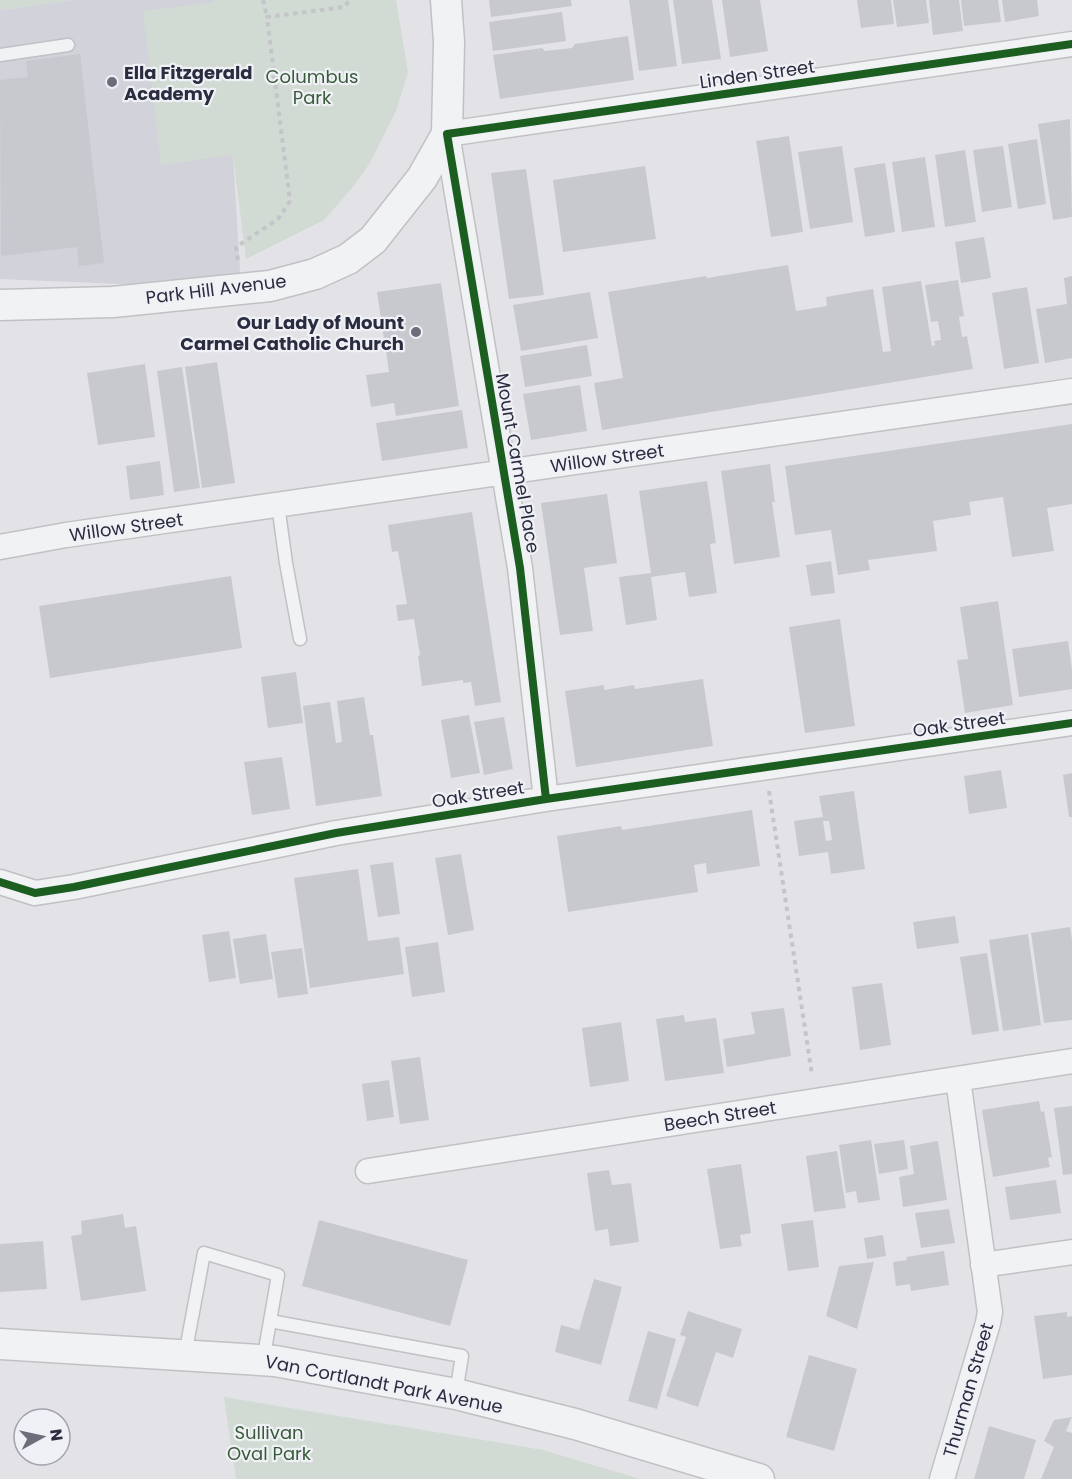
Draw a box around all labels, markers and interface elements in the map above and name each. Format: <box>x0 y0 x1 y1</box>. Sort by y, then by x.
street label: Linden Street <box>698 54 816 94</box>
place label: Ella Fitzgerald Academy <box>124 60 253 106</box>
park label: Columbus Park <box>266 64 359 110</box>
marker: Ella Fitzgerald Academy <box>105 75 119 89</box>
street label: Park Hill Avenue <box>144 268 288 310</box>
place label: Our Lady of Mount Carmel Catholic Church <box>180 310 404 356</box>
marker: Our Lady of Mount Carmel Catholic Church <box>409 325 423 339</box>
street label: Mount Carmel Place <box>490 371 546 555</box>
street label: Willow Street <box>548 438 666 478</box>
street label: Willow Street <box>67 507 185 547</box>
street label: Oak Street <box>911 705 1007 743</box>
street label: Oak Street <box>430 774 526 814</box>
street label: Beech Street <box>662 1095 778 1137</box>
street label: Thurman Street <box>937 1320 999 1460</box>
street label: Van Cortlandt Park Avenue <box>263 1349 505 1419</box>
north arrow <box>12 1407 72 1467</box>
park label: Sullivan Oval Park <box>227 1420 312 1466</box>
text: N <box>44 1427 69 1443</box>

